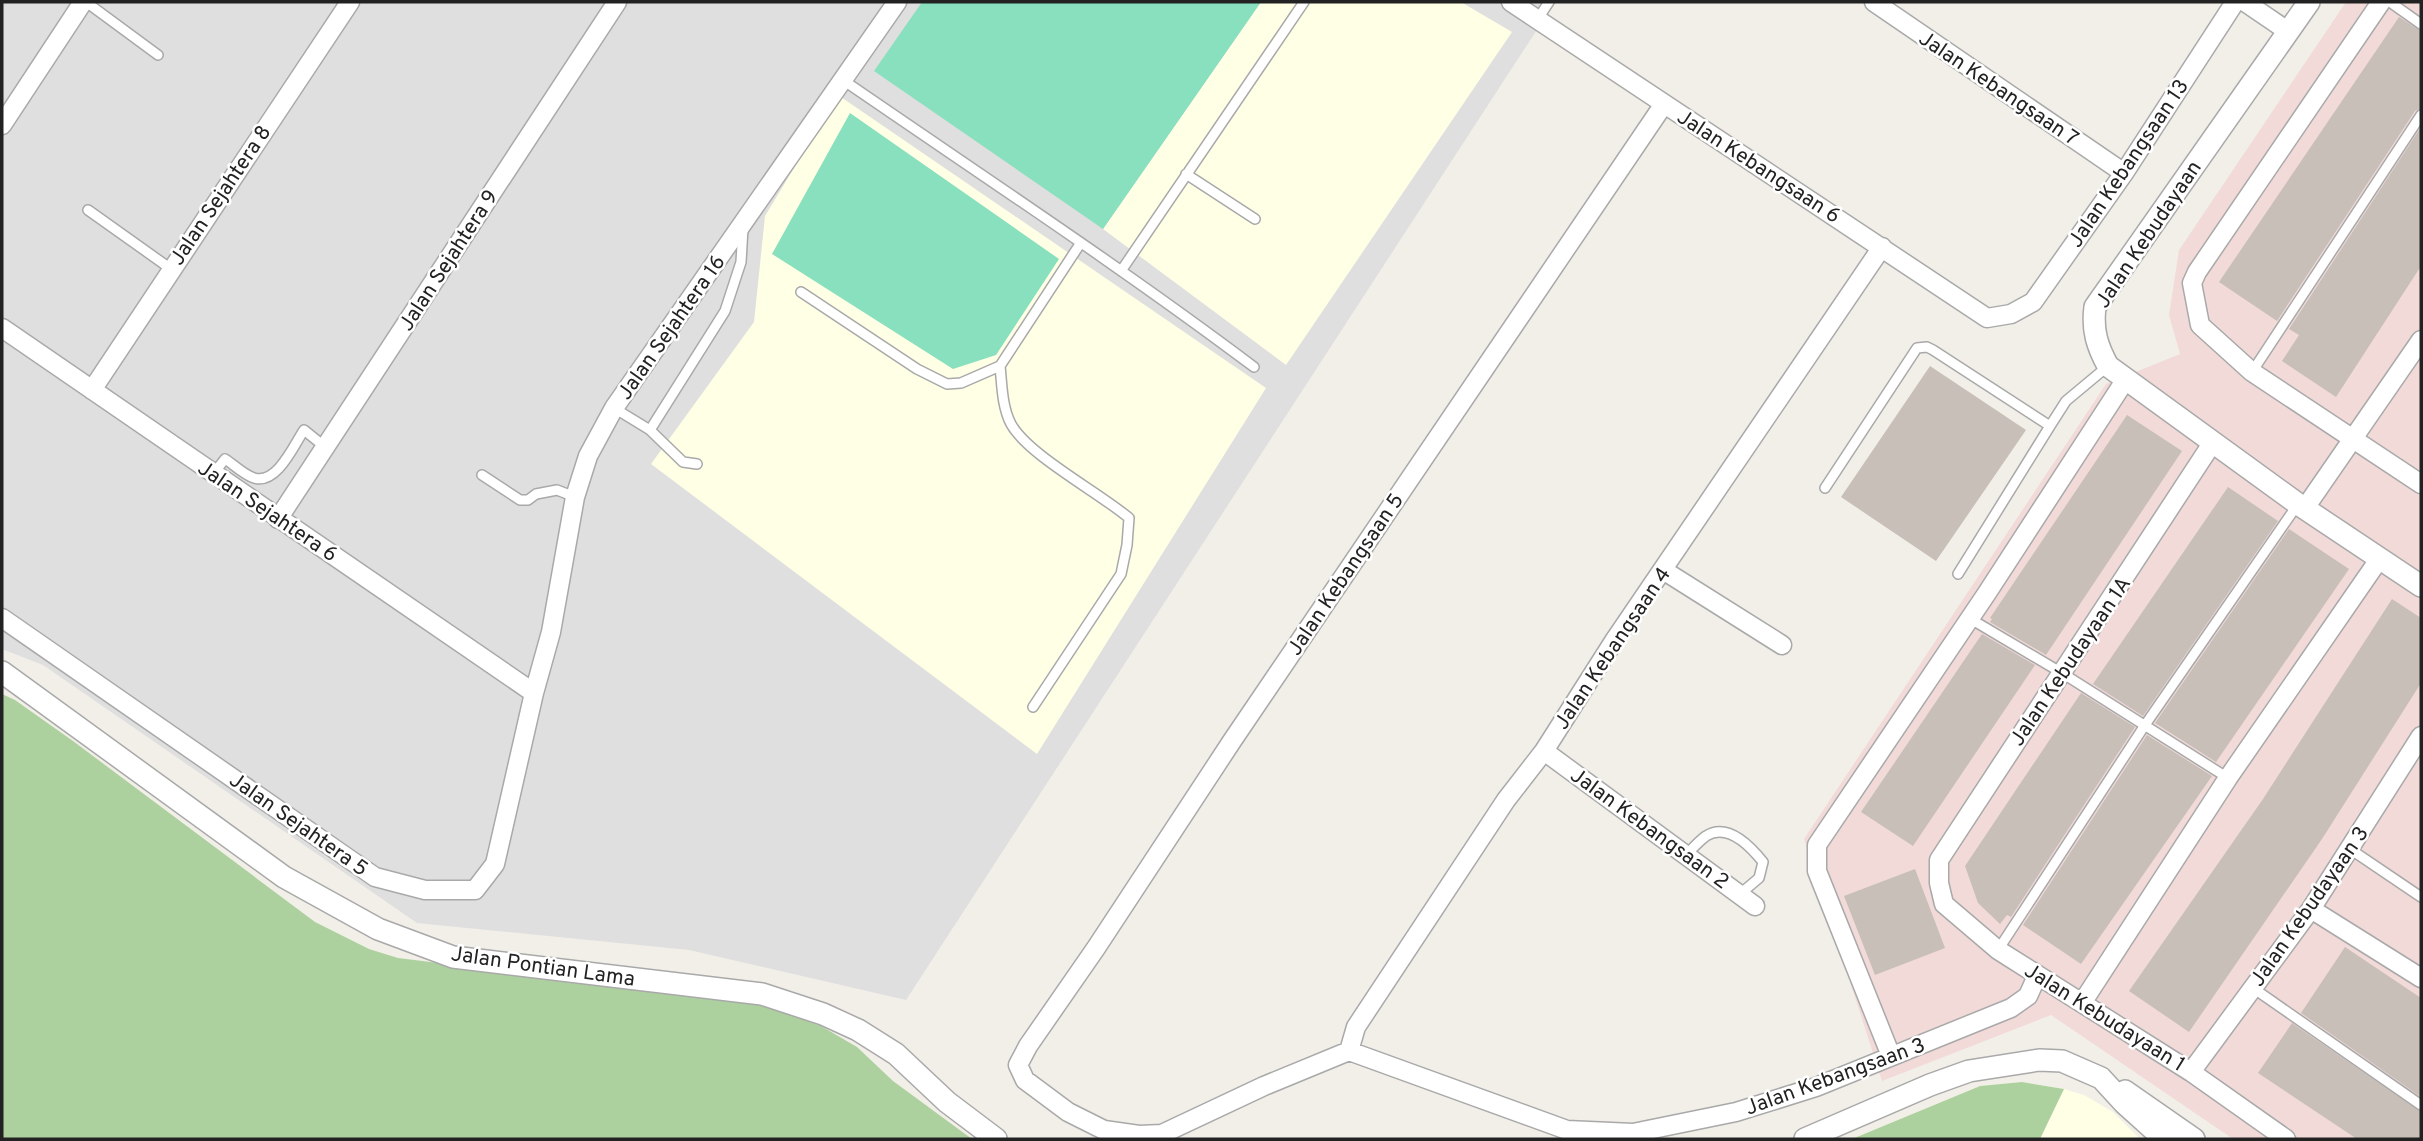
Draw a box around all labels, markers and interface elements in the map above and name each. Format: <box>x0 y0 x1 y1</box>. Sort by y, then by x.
street label: Jalan Kebangsaan 7 <box>1913 26 2083 153</box>
street label: Jalan Kebangsaan 13 <box>2063 74 2196 253</box>
street label: Jalan Kebangsaan 6 <box>1671 104 1845 230</box>
street label: Jalan Sejahtera 8 <box>164 121 278 271</box>
street label: Jalan Kebudayaan <box>2090 156 2209 314</box>
street label: Jalan Sejahtera 9 <box>394 185 505 337</box>
street label: Jalan Sejahtera 16 <box>612 250 732 406</box>
street label: Jalan Sejahtera 6 <box>192 455 342 569</box>
street label: Jalan Kebangsaan 5 <box>1282 489 1411 661</box>
street label: Jalan Kebangsaan 4 <box>1549 563 1678 735</box>
street label: Jalan Kebudayaan 1A <box>2005 572 2138 752</box>
street label: Jalan Kebangsaan 2 <box>1564 763 1734 896</box>
street label: Jalan Sejahtera 5 <box>223 767 373 883</box>
street label: Jalan Kebudayaan 3 <box>2245 821 2376 992</box>
street label: Jalan Pontian Lama <box>449 941 636 994</box>
street label: Jalan Kebudayaan 1 <box>2019 958 2190 1079</box>
street label: Jalan Kebangsaan 3 <box>1742 1032 1929 1123</box>

